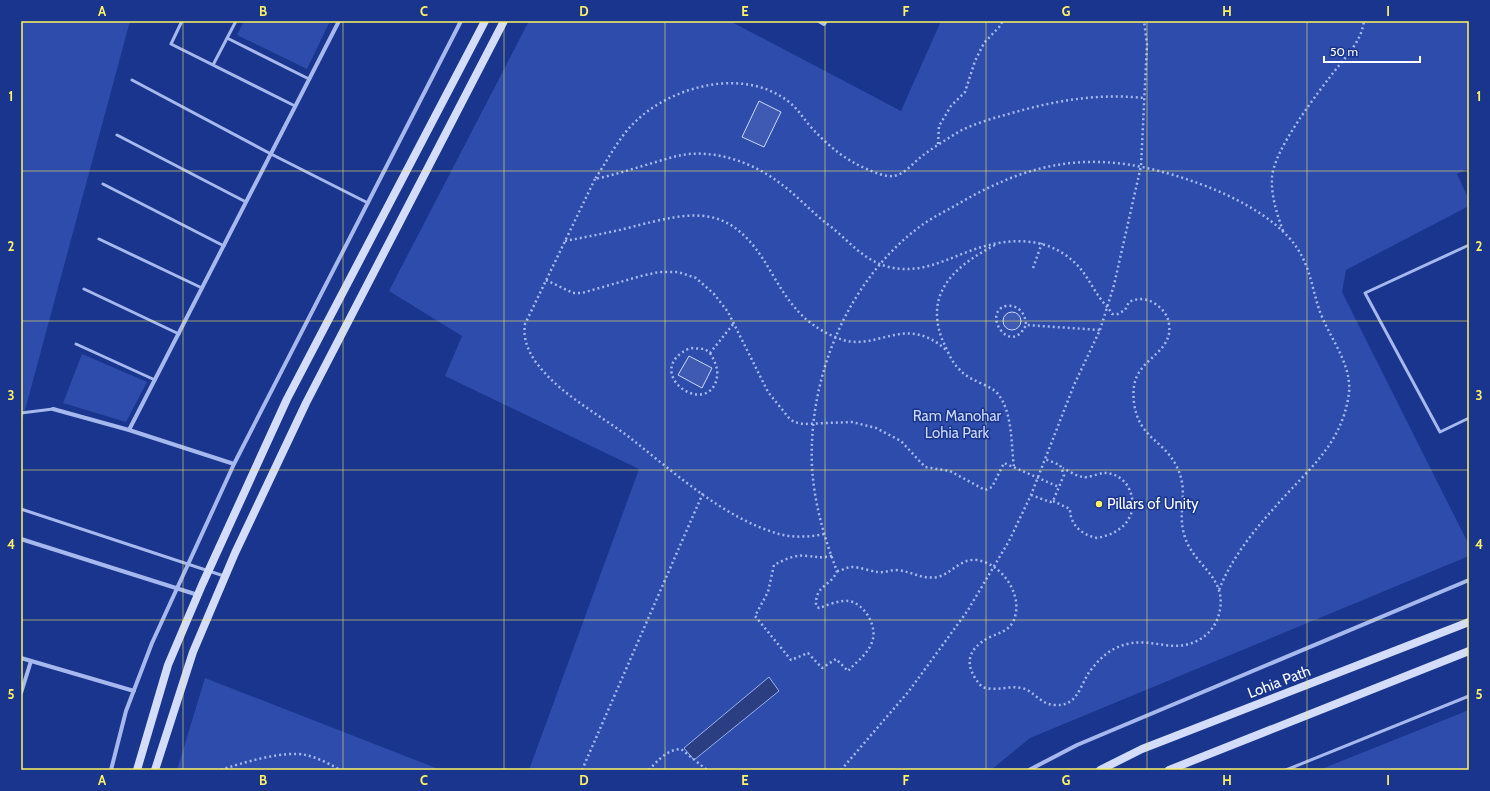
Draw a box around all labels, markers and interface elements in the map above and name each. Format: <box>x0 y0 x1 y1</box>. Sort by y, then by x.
text: A <box>98 3 107 19</box>
text: B <box>259 3 267 19</box>
text: C <box>420 3 428 19</box>
text: D <box>579 3 589 19</box>
text: E <box>741 3 749 19</box>
text: F <box>903 3 910 19</box>
text: G <box>1062 3 1071 19</box>
text: H <box>1222 3 1232 19</box>
text: I <box>1386 3 1390 19</box>
scale bar <box>1324 38 1420 64</box>
text: 50 m <box>1330 44 1358 59</box>
text: 1 <box>9 88 13 104</box>
text: 1 <box>1477 88 1481 104</box>
text: 2 <box>8 238 15 254</box>
text: 2 <box>1476 238 1483 254</box>
text: 3 <box>7 387 15 403</box>
text: 3 <box>1475 387 1483 403</box>
park label: Ram Manohar Lohia Park <box>913 407 1002 442</box>
place label: Pillars of Unity <box>1107 495 1199 513</box>
marker: Pillars of Unity <box>1094 499 1104 509</box>
text: 4 <box>7 536 15 552</box>
text: 4 <box>1475 536 1483 552</box>
street label: Lohia Path <box>1245 662 1313 702</box>
text: 5 <box>8 686 15 702</box>
text: 5 <box>1476 686 1483 702</box>
text: A <box>98 772 107 788</box>
text: B <box>259 772 267 788</box>
text: C <box>420 772 428 788</box>
text: D <box>579 772 589 788</box>
text: E <box>741 772 749 788</box>
text: F <box>903 772 910 788</box>
text: G <box>1062 772 1071 788</box>
text: H <box>1222 772 1232 788</box>
text: I <box>1386 772 1390 788</box>

